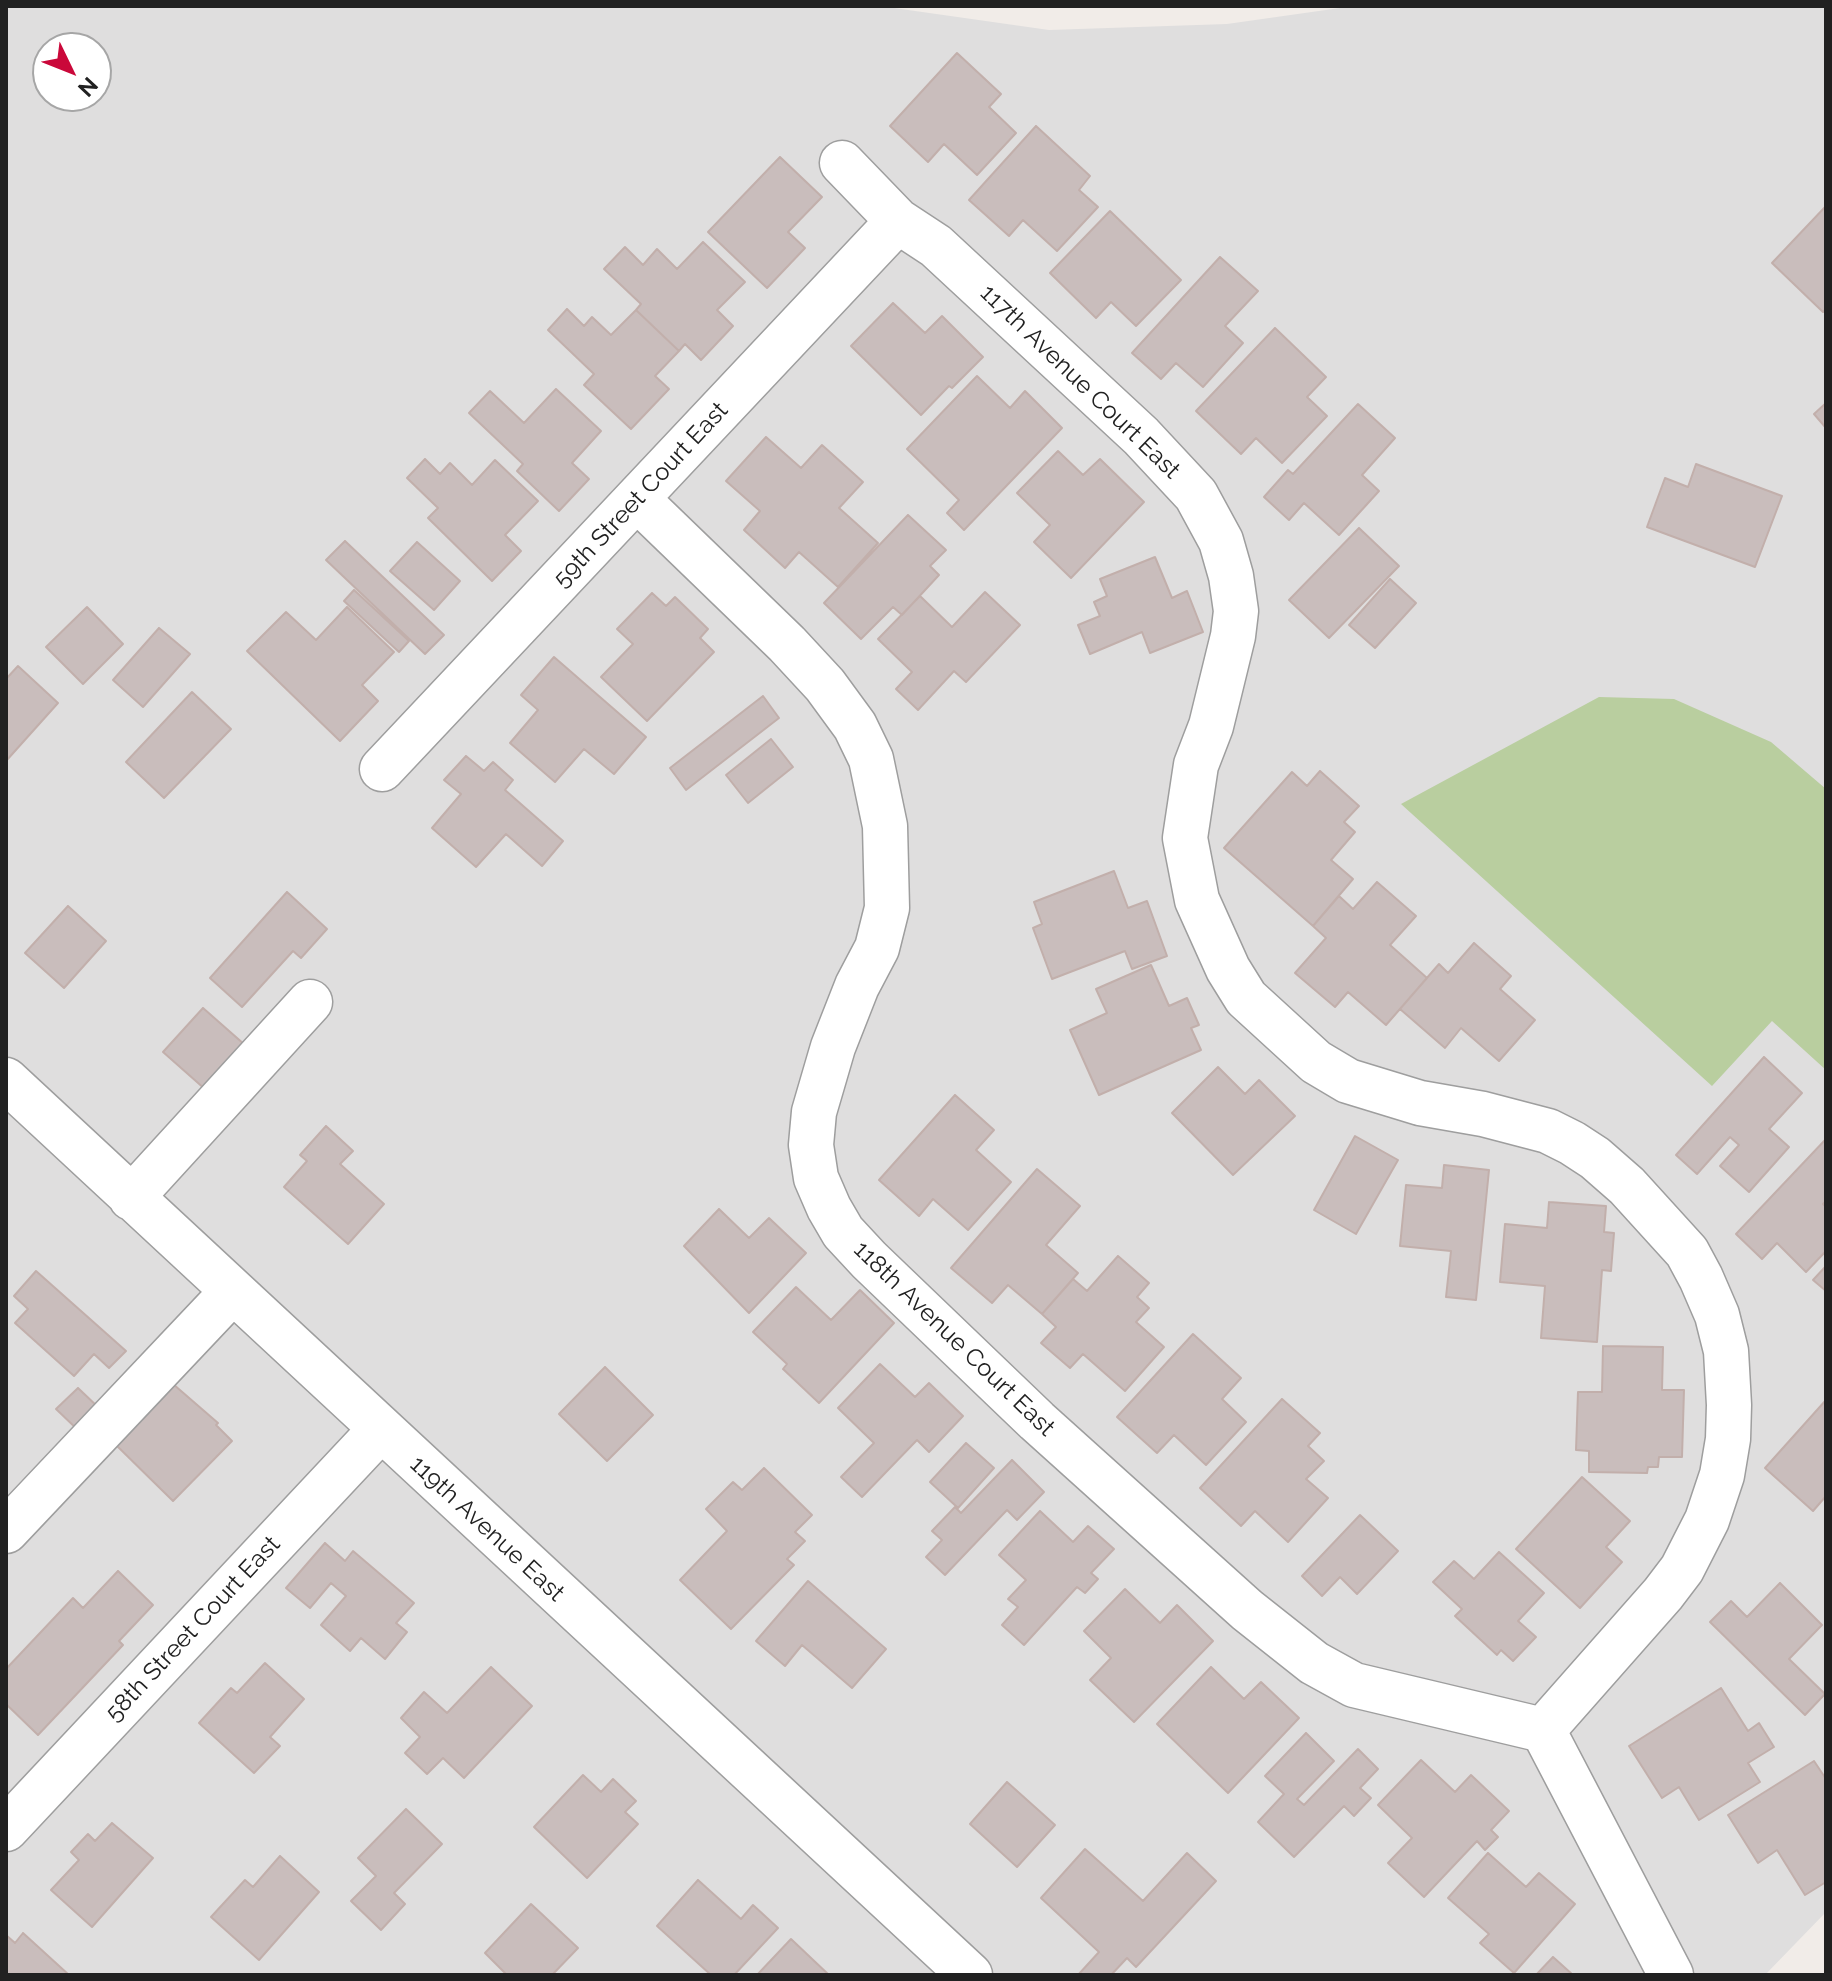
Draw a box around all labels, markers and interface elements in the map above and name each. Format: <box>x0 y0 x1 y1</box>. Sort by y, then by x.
north arrow <box>32 32 112 112</box>
text: N <box>73 72 103 102</box>
street label: 117th Avenue Court East <box>974 279 1186 485</box>
street label: 59th Street Court East <box>548 396 734 594</box>
street label: 118th Avenue Court East <box>848 1236 1060 1442</box>
street label: 119th Avenue East <box>404 1450 570 1608</box>
street label: 58th Street Court East <box>100 1530 286 1728</box>

